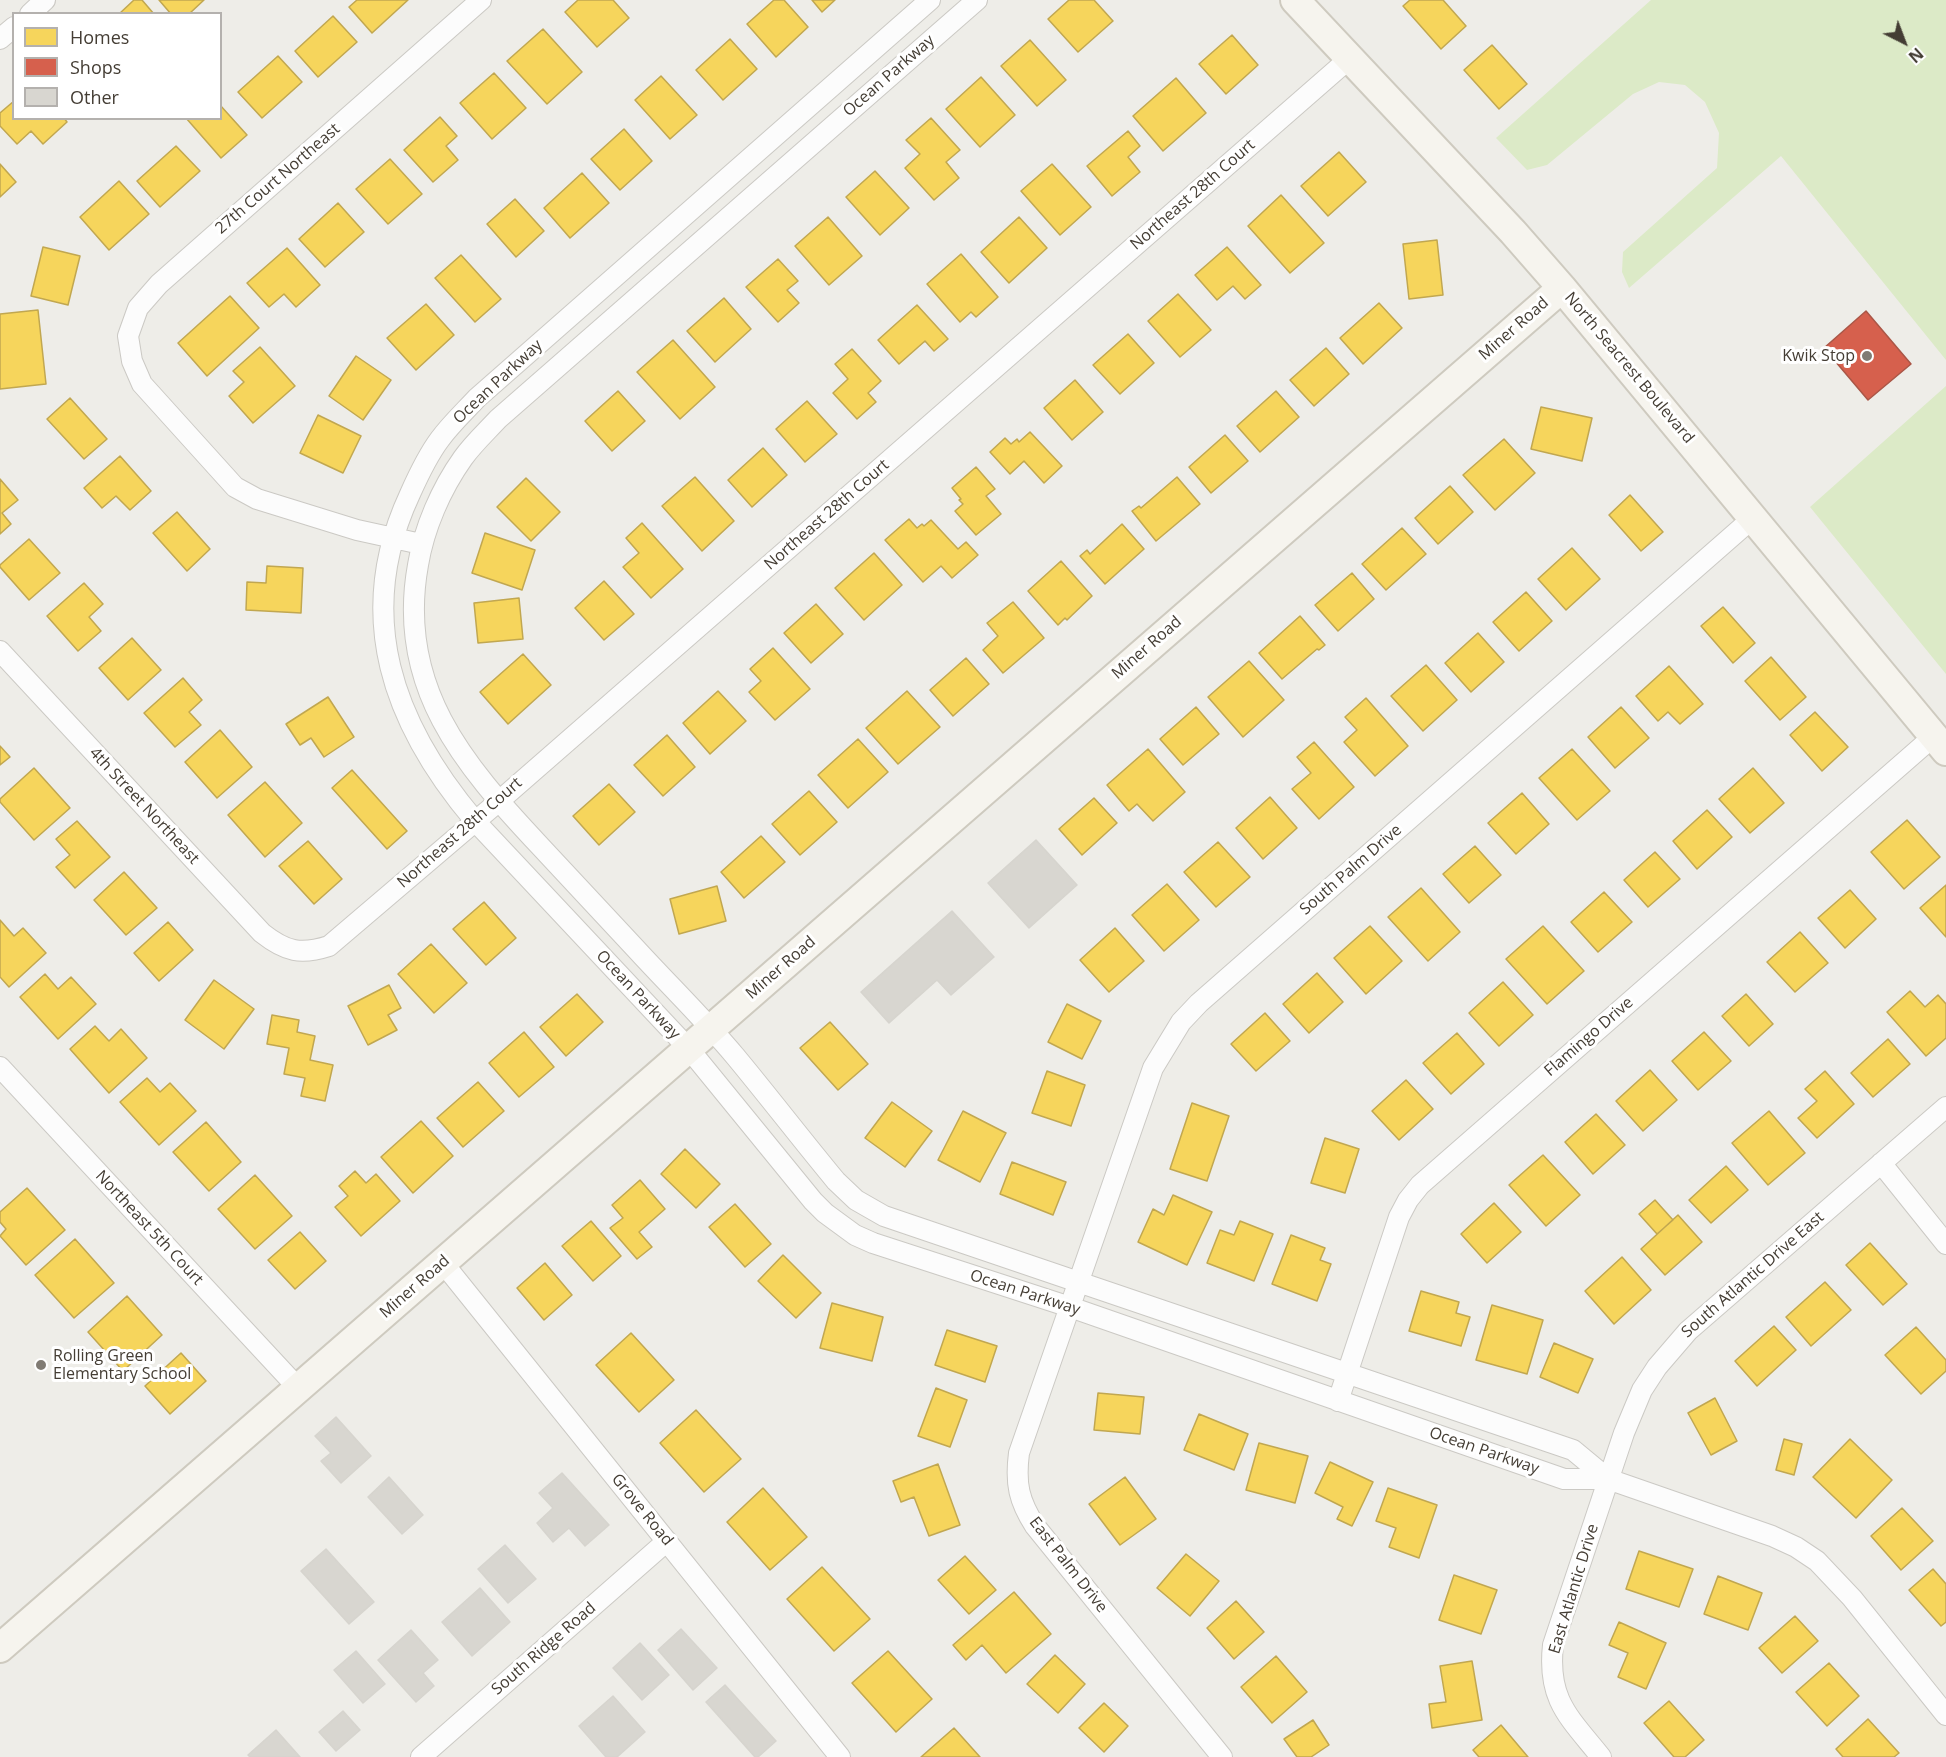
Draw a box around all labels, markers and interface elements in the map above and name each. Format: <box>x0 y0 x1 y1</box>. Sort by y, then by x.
legend <box>12 12 222 120</box>
north arrow <box>1874 12 1934 72</box>
text: Homes <box>70 25 129 49</box>
street label: Ocean Parkway <box>839 31 939 121</box>
text: N <box>1904 43 1928 68</box>
text: Shops <box>70 55 121 79</box>
text: Other <box>70 85 119 109</box>
street label: 27th Court Northeast <box>212 120 344 238</box>
street label: Northeast 28th Court <box>1127 136 1259 254</box>
street label: North Seacrest Boulevard <box>1560 289 1698 447</box>
street label: Miner Road <box>1475 294 1553 364</box>
street label: Ocean Parkway <box>450 336 546 428</box>
place label: Kwik Stop <box>1782 346 1855 366</box>
marker: Kwik Stop <box>1860 349 1874 363</box>
street label: Northeast 28th Court <box>761 456 893 574</box>
street label: Miner Road <box>1108 613 1186 683</box>
street label: 4th Street Northeast <box>85 744 203 868</box>
street label: Northeast 28th Court <box>394 774 526 892</box>
street label: South Palm Drive <box>1296 821 1406 919</box>
street label: Miner Road <box>742 933 820 1003</box>
street label: Ocean Parkway <box>592 947 684 1043</box>
street label: Flamingo Drive <box>1541 993 1637 1081</box>
street label: Northeast 5th Court <box>91 1167 207 1289</box>
street label: South Atlantic Drive East <box>1678 1208 1828 1342</box>
street label: Miner Road <box>376 1252 454 1322</box>
street label: Ocean Parkway <box>967 1266 1083 1320</box>
place label: Rolling Green Elementary School <box>53 1346 191 1384</box>
marker: Rolling Green Elementary School <box>34 1358 48 1372</box>
street label: Ocean Parkway <box>1427 1423 1541 1479</box>
street label: Grove Road <box>607 1470 677 1550</box>
street label: East Palm Drive <box>1025 1513 1111 1617</box>
street label: East Atlantic Drive <box>1545 1522 1603 1656</box>
street label: South Ridge Road <box>488 1599 600 1699</box>

